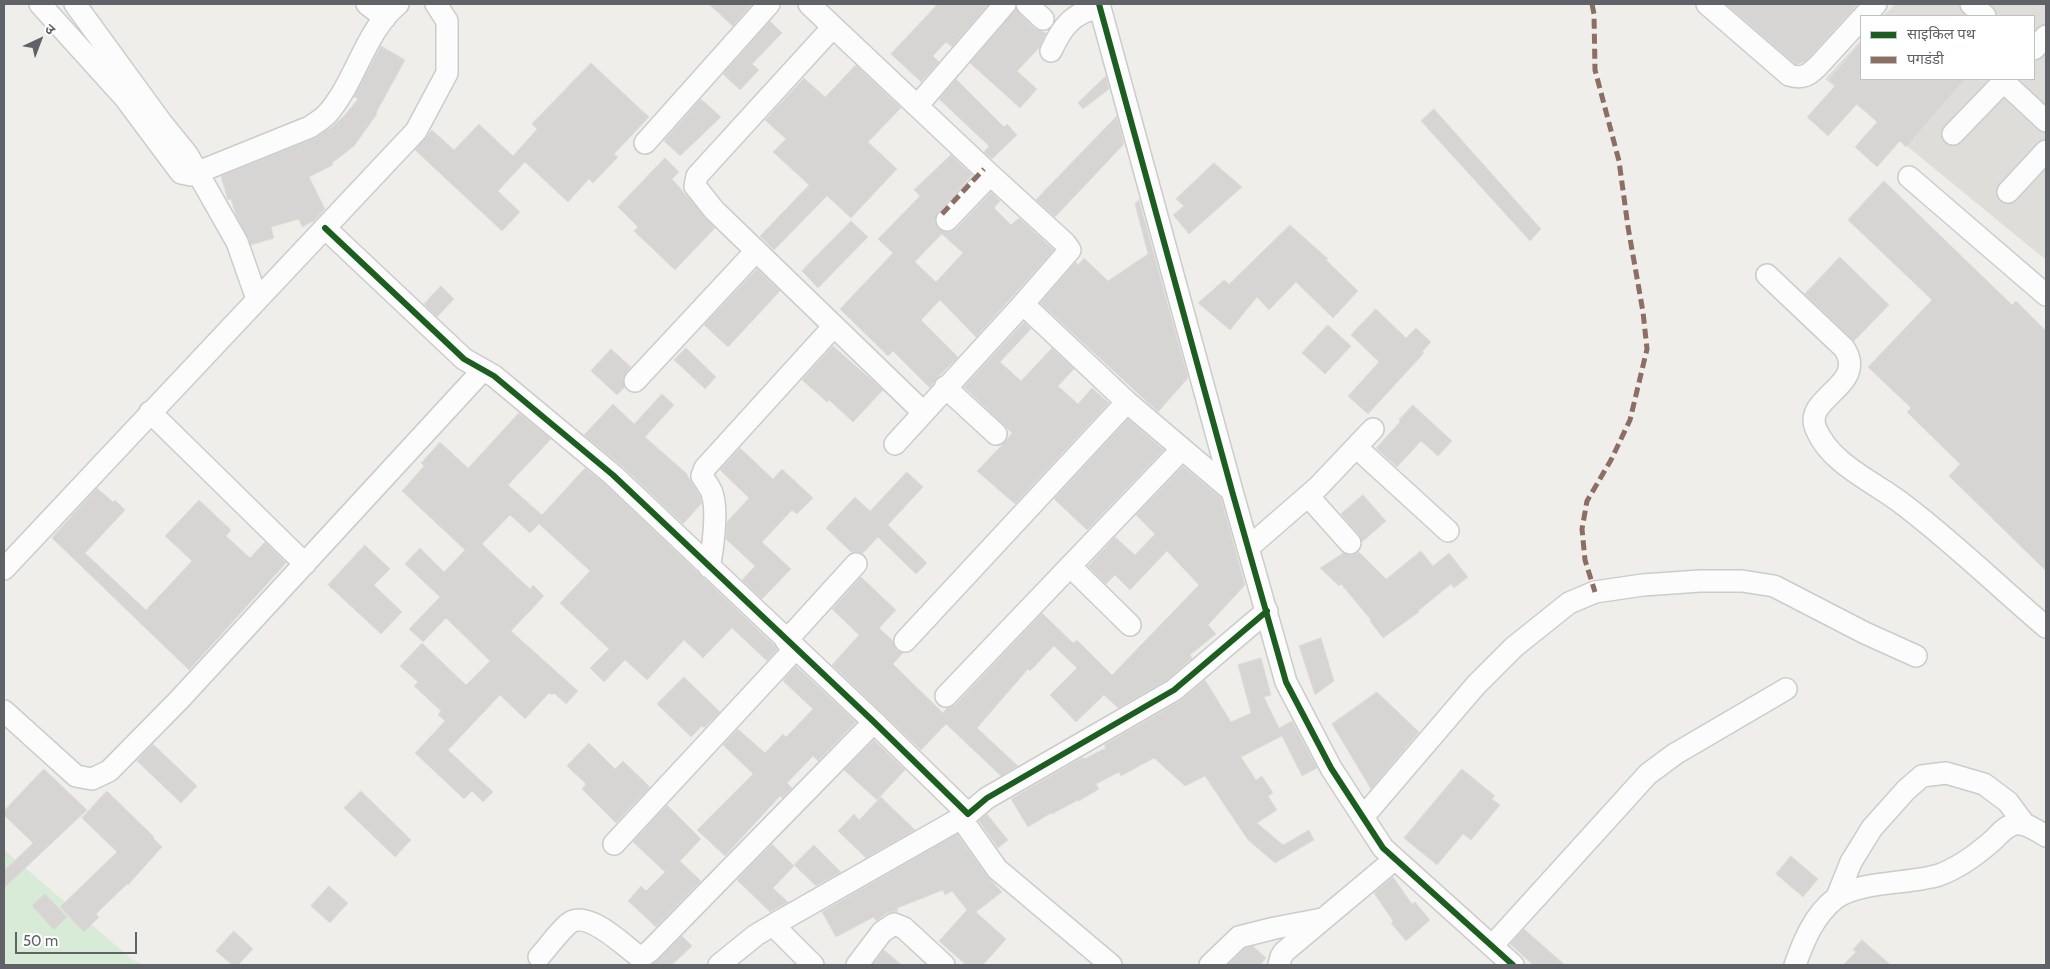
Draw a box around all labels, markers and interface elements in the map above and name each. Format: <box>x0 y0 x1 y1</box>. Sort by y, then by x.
north arrow <box>15 15 65 65</box>
legend <box>1860 15 2035 80</box>
text: उ <box>41 20 59 38</box>
text: साइकिल पथ <box>1907 25 1975 43</box>
text: पगडंडी <box>1907 50 1944 68</box>
scale bar <box>18 922 140 954</box>
text: 50 m <box>23 932 58 950</box>

